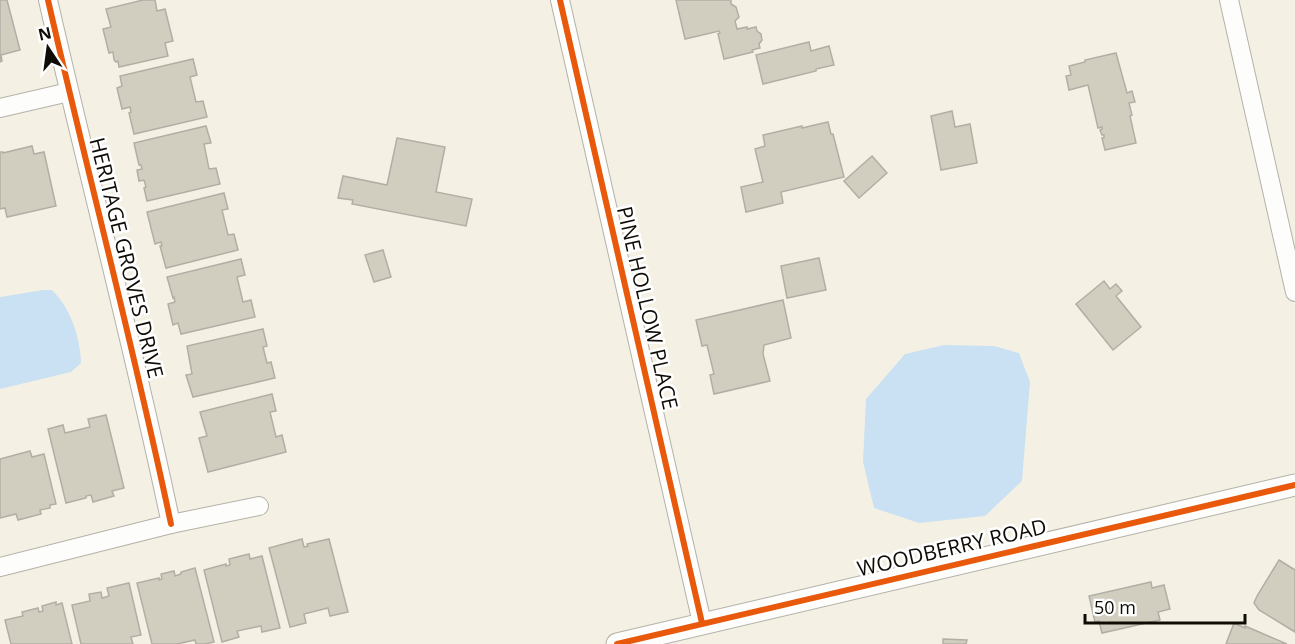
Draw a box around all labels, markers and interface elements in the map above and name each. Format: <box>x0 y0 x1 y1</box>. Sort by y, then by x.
north arrow <box>18 18 78 78</box>
text: N <box>36 21 53 46</box>
street label: HERITAGE GROVES DRIVE <box>83 134 170 381</box>
street label: PINE HOLLOW PLACE <box>611 203 685 412</box>
street label: WOODBERRY ROAD <box>854 512 1049 582</box>
scale bar <box>1085 587 1246 625</box>
text: 50 m <box>1094 595 1136 619</box>

